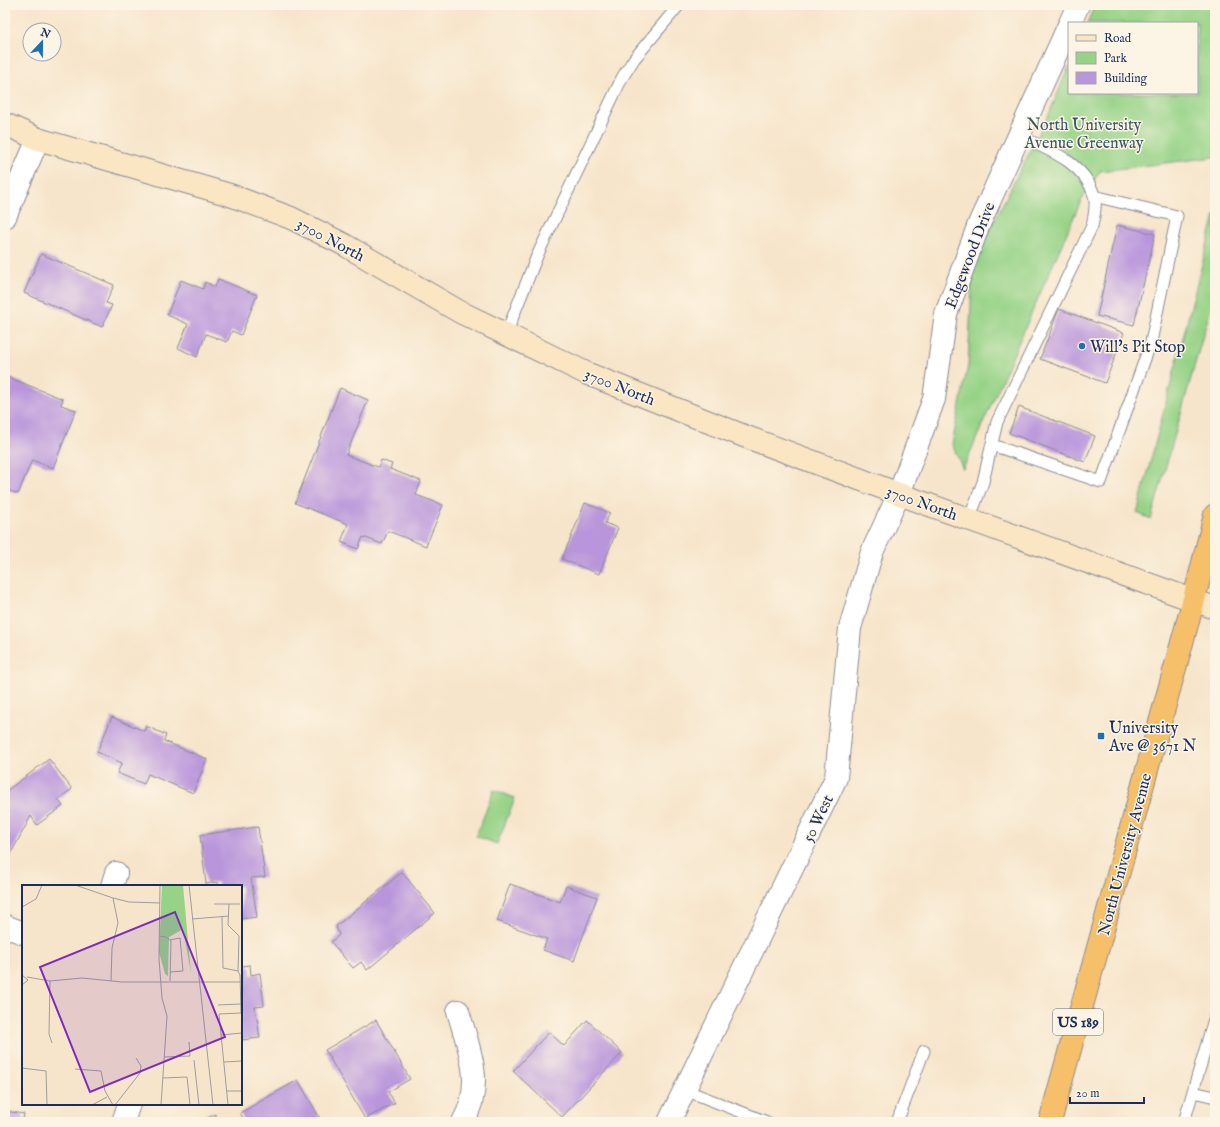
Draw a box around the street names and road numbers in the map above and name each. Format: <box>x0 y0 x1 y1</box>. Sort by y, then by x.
street label: Edgewood Drive <box>941 200 1000 312</box>
street label: 3700 North <box>292 214 368 267</box>
street label: 3700 North <box>581 365 658 411</box>
street label: 3700 North <box>883 482 960 526</box>
street label: North University Avenue <box>1095 771 1157 938</box>
street label: 50 West <box>799 792 839 846</box>
road number: US 189 <box>1053 1009 1103 1035</box>

